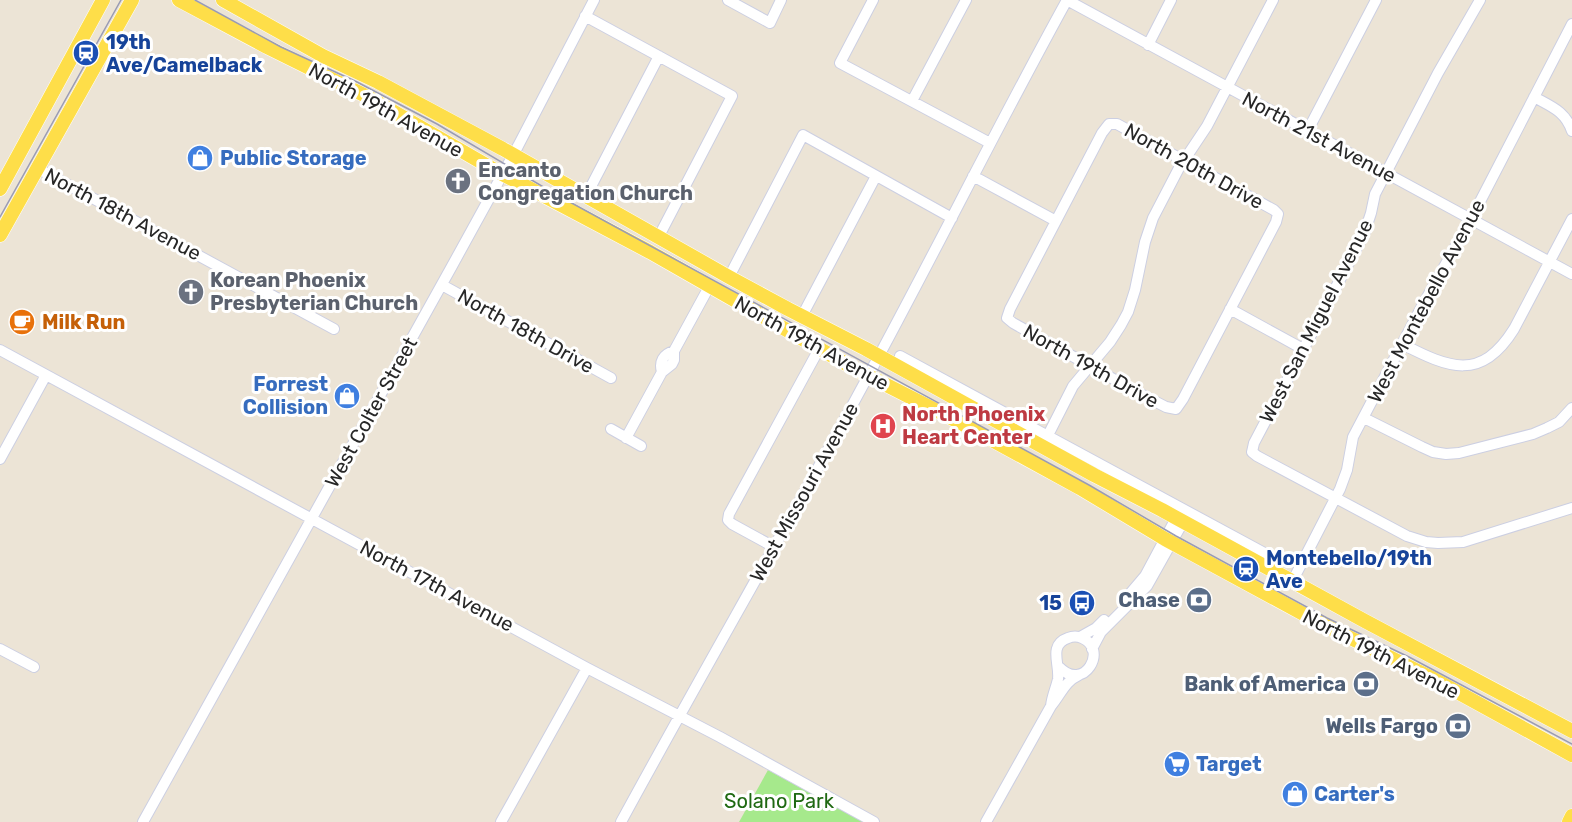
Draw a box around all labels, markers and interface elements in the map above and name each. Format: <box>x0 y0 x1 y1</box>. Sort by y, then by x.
place label: 19th Ave/Camelback <box>106 30 263 77</box>
station icon: 19th Ave/Camelback <box>71 38 101 68</box>
street label: North 19th Avenue <box>305 58 467 162</box>
street label: North 21st Avenue <box>1238 86 1400 188</box>
street label: North 20th Drive <box>1120 118 1268 214</box>
shop icon: Public Storage <box>185 143 215 173</box>
place label: Public Storage <box>220 146 367 170</box>
place label: Encanto Congregation Church <box>478 158 693 205</box>
street label: North 18th Avenue <box>41 163 205 265</box>
church icon: Encanto Congregation Church <box>443 166 473 196</box>
street label: West Montebello Avenue <box>1362 195 1490 407</box>
street label: West San Miguel Avenue <box>1254 215 1378 427</box>
place label: Korean Phoenix Presbyterian Church <box>210 268 418 315</box>
church icon: Korean Phoenix Presbyterian Church <box>176 277 206 307</box>
street label: North 18th Drive <box>454 284 598 378</box>
street label: North 19th Avenue <box>731 291 893 395</box>
cafe icon: Milk Run <box>7 307 37 337</box>
place label: Milk Run <box>42 310 125 334</box>
street label: North 19th Drive <box>1019 319 1163 413</box>
street label: West Colter Street <box>320 332 422 491</box>
place label: Forrest Collision <box>243 372 328 419</box>
shop icon: Forrest Collision <box>332 381 362 411</box>
street label: West Missouri Avenue <box>745 398 863 586</box>
place label: North Phoenix Heart Center <box>902 402 1045 449</box>
hospital icon: North Phoenix Heart Center <box>868 411 898 441</box>
street label: North 17th Avenue <box>356 535 518 637</box>
place label: Montebello/19th Ave <box>1266 546 1432 593</box>
station icon: Montebello/19th Ave <box>1231 554 1261 584</box>
bank icon: Chase <box>1184 585 1214 615</box>
bus stop icon: 15 <box>1067 588 1097 618</box>
place label: Chase <box>1118 588 1180 612</box>
place label: 15 <box>1039 591 1062 615</box>
street label: North 19th Avenue <box>1299 604 1463 704</box>
bank icon: Bank of America <box>1351 669 1381 699</box>
place label: Bank of America <box>1184 672 1346 696</box>
bank icon: Wells Fargo <box>1443 711 1473 741</box>
place label: Wells Fargo <box>1325 714 1438 738</box>
supermarket icon: Target <box>1162 749 1192 779</box>
place label: Target <box>1196 752 1262 776</box>
shop icon: Carter's <box>1280 779 1310 809</box>
place label: Carter's <box>1314 782 1395 806</box>
park label: Solano Park <box>724 789 835 813</box>

